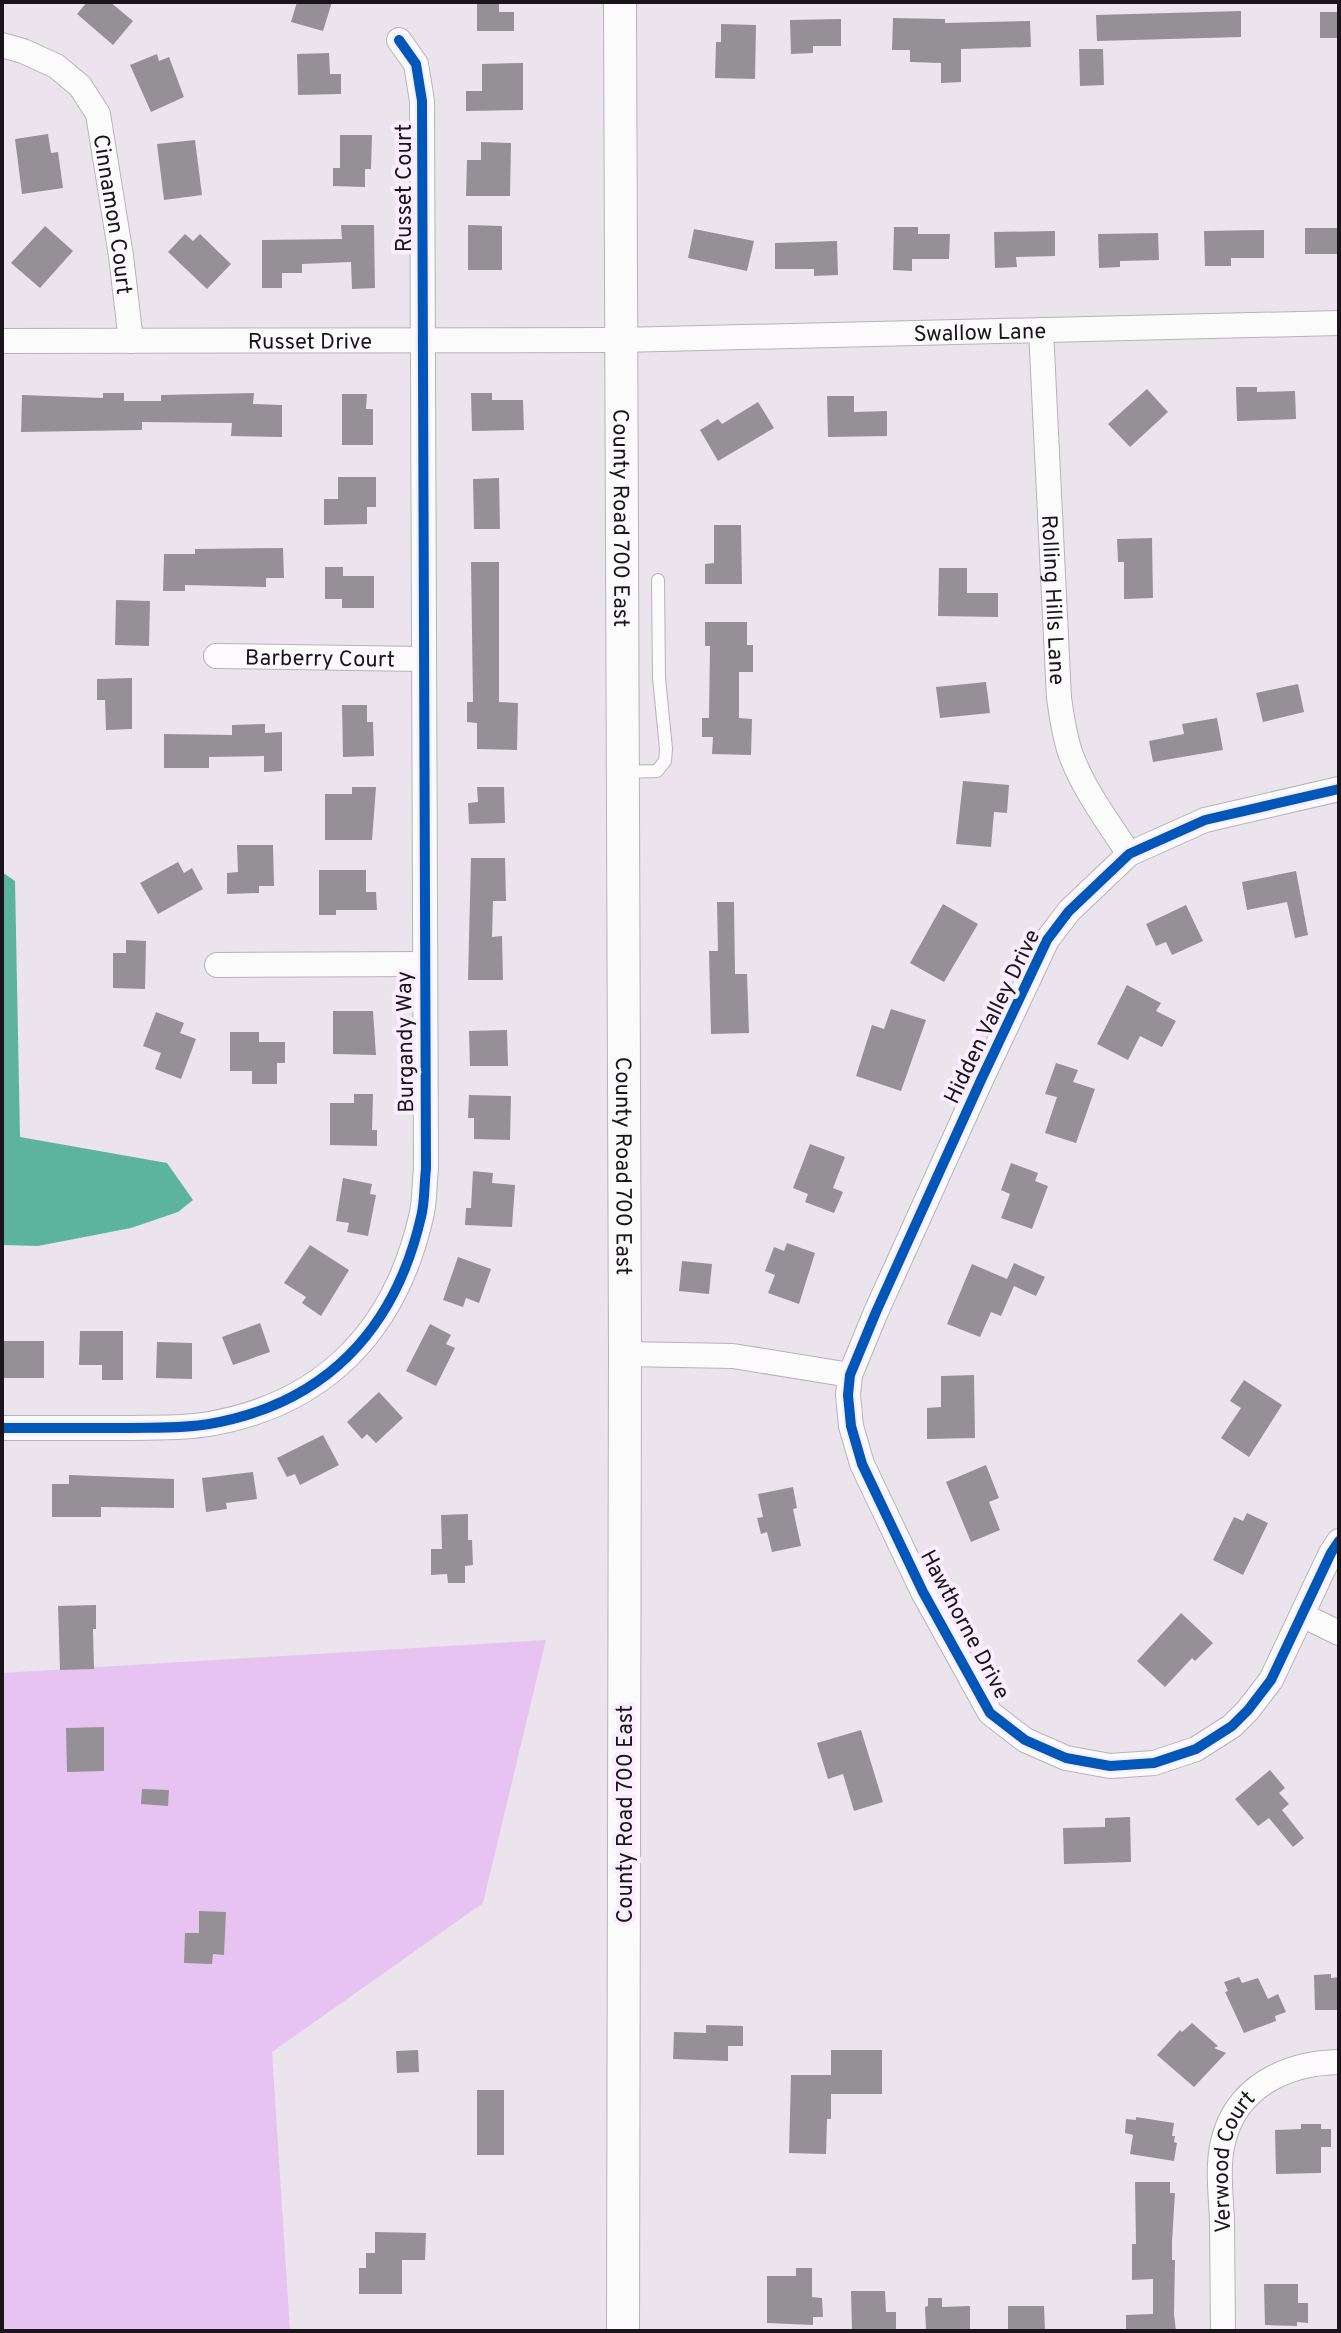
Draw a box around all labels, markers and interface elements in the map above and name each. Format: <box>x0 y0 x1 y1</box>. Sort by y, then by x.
street label: Russet Court <box>392 124 419 252</box>
street label: Cinnamon Court <box>85 132 136 296</box>
street label: Swallow Lane <box>913 319 1047 349</box>
street label: Russet Drive <box>248 329 372 357</box>
street label: County Road 700 East <box>606 409 633 627</box>
street label: Rolling Hills Lane <box>1034 514 1069 686</box>
street label: Barberry Court <box>245 645 395 675</box>
street label: Hidden Valley Drive <box>939 925 1047 1109</box>
street label: Burgandy Way <box>392 971 421 1113</box>
street label: County Road 700 East <box>608 1057 636 1275</box>
street label: Hawthorne Drive <box>913 1546 1014 1704</box>
street label: County Road 700 East <box>613 1705 640 1923</box>
street label: Verwood Court <box>1209 2086 1262 2233</box>

